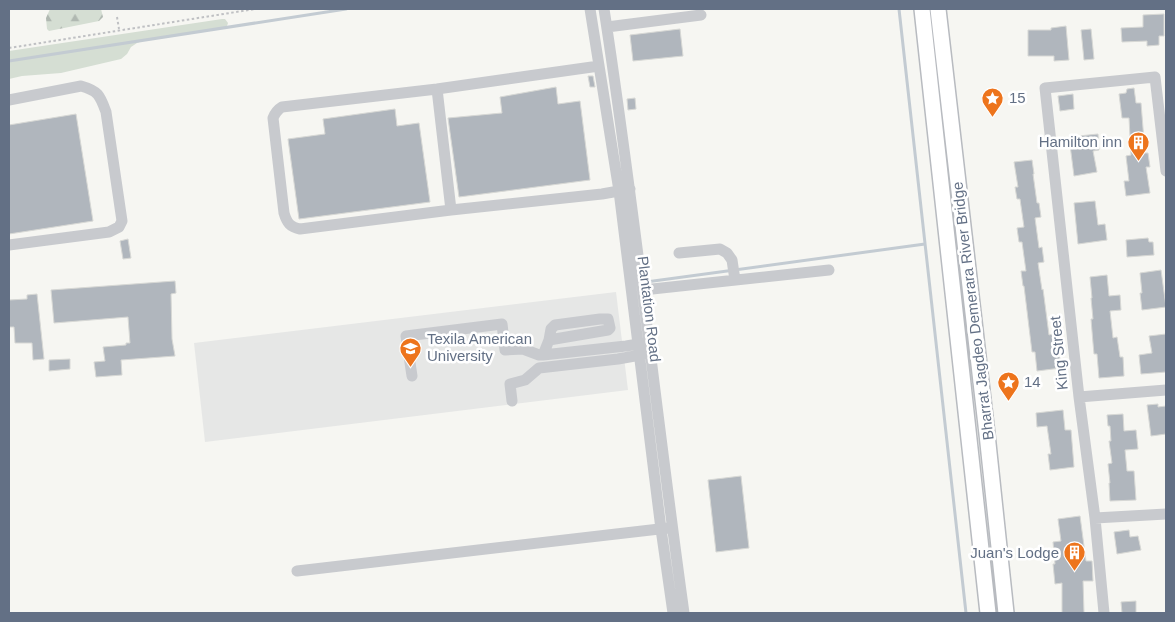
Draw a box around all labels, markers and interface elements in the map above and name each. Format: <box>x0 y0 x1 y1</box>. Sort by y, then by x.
place icon: 15 <box>981 86 1005 117</box>
place label: 15 <box>1009 89 1026 106</box>
building icon: Hamilton inn <box>1126 130 1150 161</box>
place label: Hamilton inn <box>1039 133 1122 150</box>
street label: Bharrat Jagdeo Demerara River Bridge <box>948 181 997 441</box>
street label: Plantation Road <box>635 255 664 363</box>
street label: King Street <box>1046 314 1071 391</box>
place label: Texila American University <box>427 330 532 364</box>
school or university icon: Texila American University <box>399 336 423 367</box>
place icon: 14 <box>996 370 1020 401</box>
place label: 14 <box>1024 373 1041 390</box>
building icon: Juan's Lodge <box>1063 541 1087 572</box>
place label: Juan's Lodge <box>970 544 1059 561</box>

